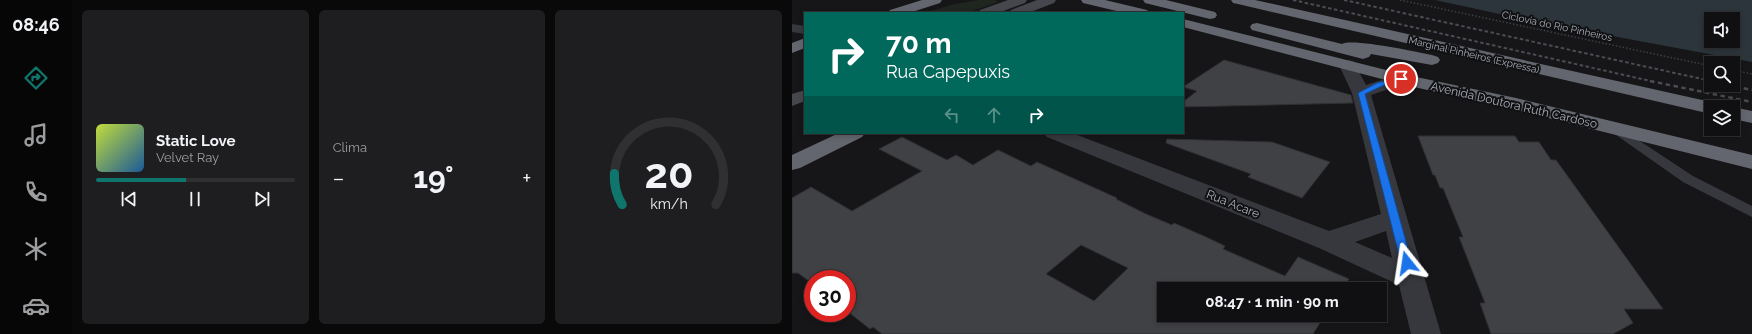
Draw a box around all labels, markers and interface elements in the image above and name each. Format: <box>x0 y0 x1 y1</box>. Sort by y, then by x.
street label: Ciclovia do Rio Pinheiros <box>1501 9 1613 43</box>
map controls <box>1704 12 1740 136</box>
button: sound <box>1704 12 1740 48</box>
text: 08:46 <box>12 14 60 35</box>
text: 70 m <box>886 27 952 60</box>
icon: right <box>820 28 872 80</box>
street label: Marginal Pinheiros (Expressa) <box>1408 35 1541 75</box>
button: search <box>1704 56 1740 92</box>
text: Rua Capepuxis <box>886 61 1010 82</box>
pin <box>1384 62 1418 96</box>
icon: directions <box>22 64 50 92</box>
icon: arrive <box>1390 68 1412 90</box>
street label: Avenida Doutora Ruth Cardoso <box>1429 79 1599 131</box>
button: layers <box>1704 100 1740 136</box>
icon: left <box>941 104 963 126</box>
icon: ahead <box>983 104 1005 126</box>
icon: right <box>1025 104 1047 126</box>
icon: music <box>22 121 50 149</box>
text: Static Love <box>156 132 235 150</box>
text: Clima <box>333 140 367 155</box>
text: 20 <box>644 149 693 198</box>
text: Velvet Ray <box>156 150 219 165</box>
text: 19° <box>413 160 453 195</box>
text: − <box>333 165 345 191</box>
text: + <box>522 165 531 191</box>
icon: phone <box>22 178 50 206</box>
street label: Rua Acare <box>1204 187 1262 221</box>
icon: previous <box>118 188 140 210</box>
icon: pause <box>184 188 206 210</box>
icon: next <box>251 188 273 210</box>
text: km/h <box>650 196 687 212</box>
icon: climate <box>22 235 50 263</box>
position arrow <box>1386 242 1428 284</box>
speed limit sign: 30 <box>804 270 856 322</box>
icon: car <box>22 292 50 320</box>
text: 08:47 · 1 min · 90 m <box>1205 293 1339 311</box>

